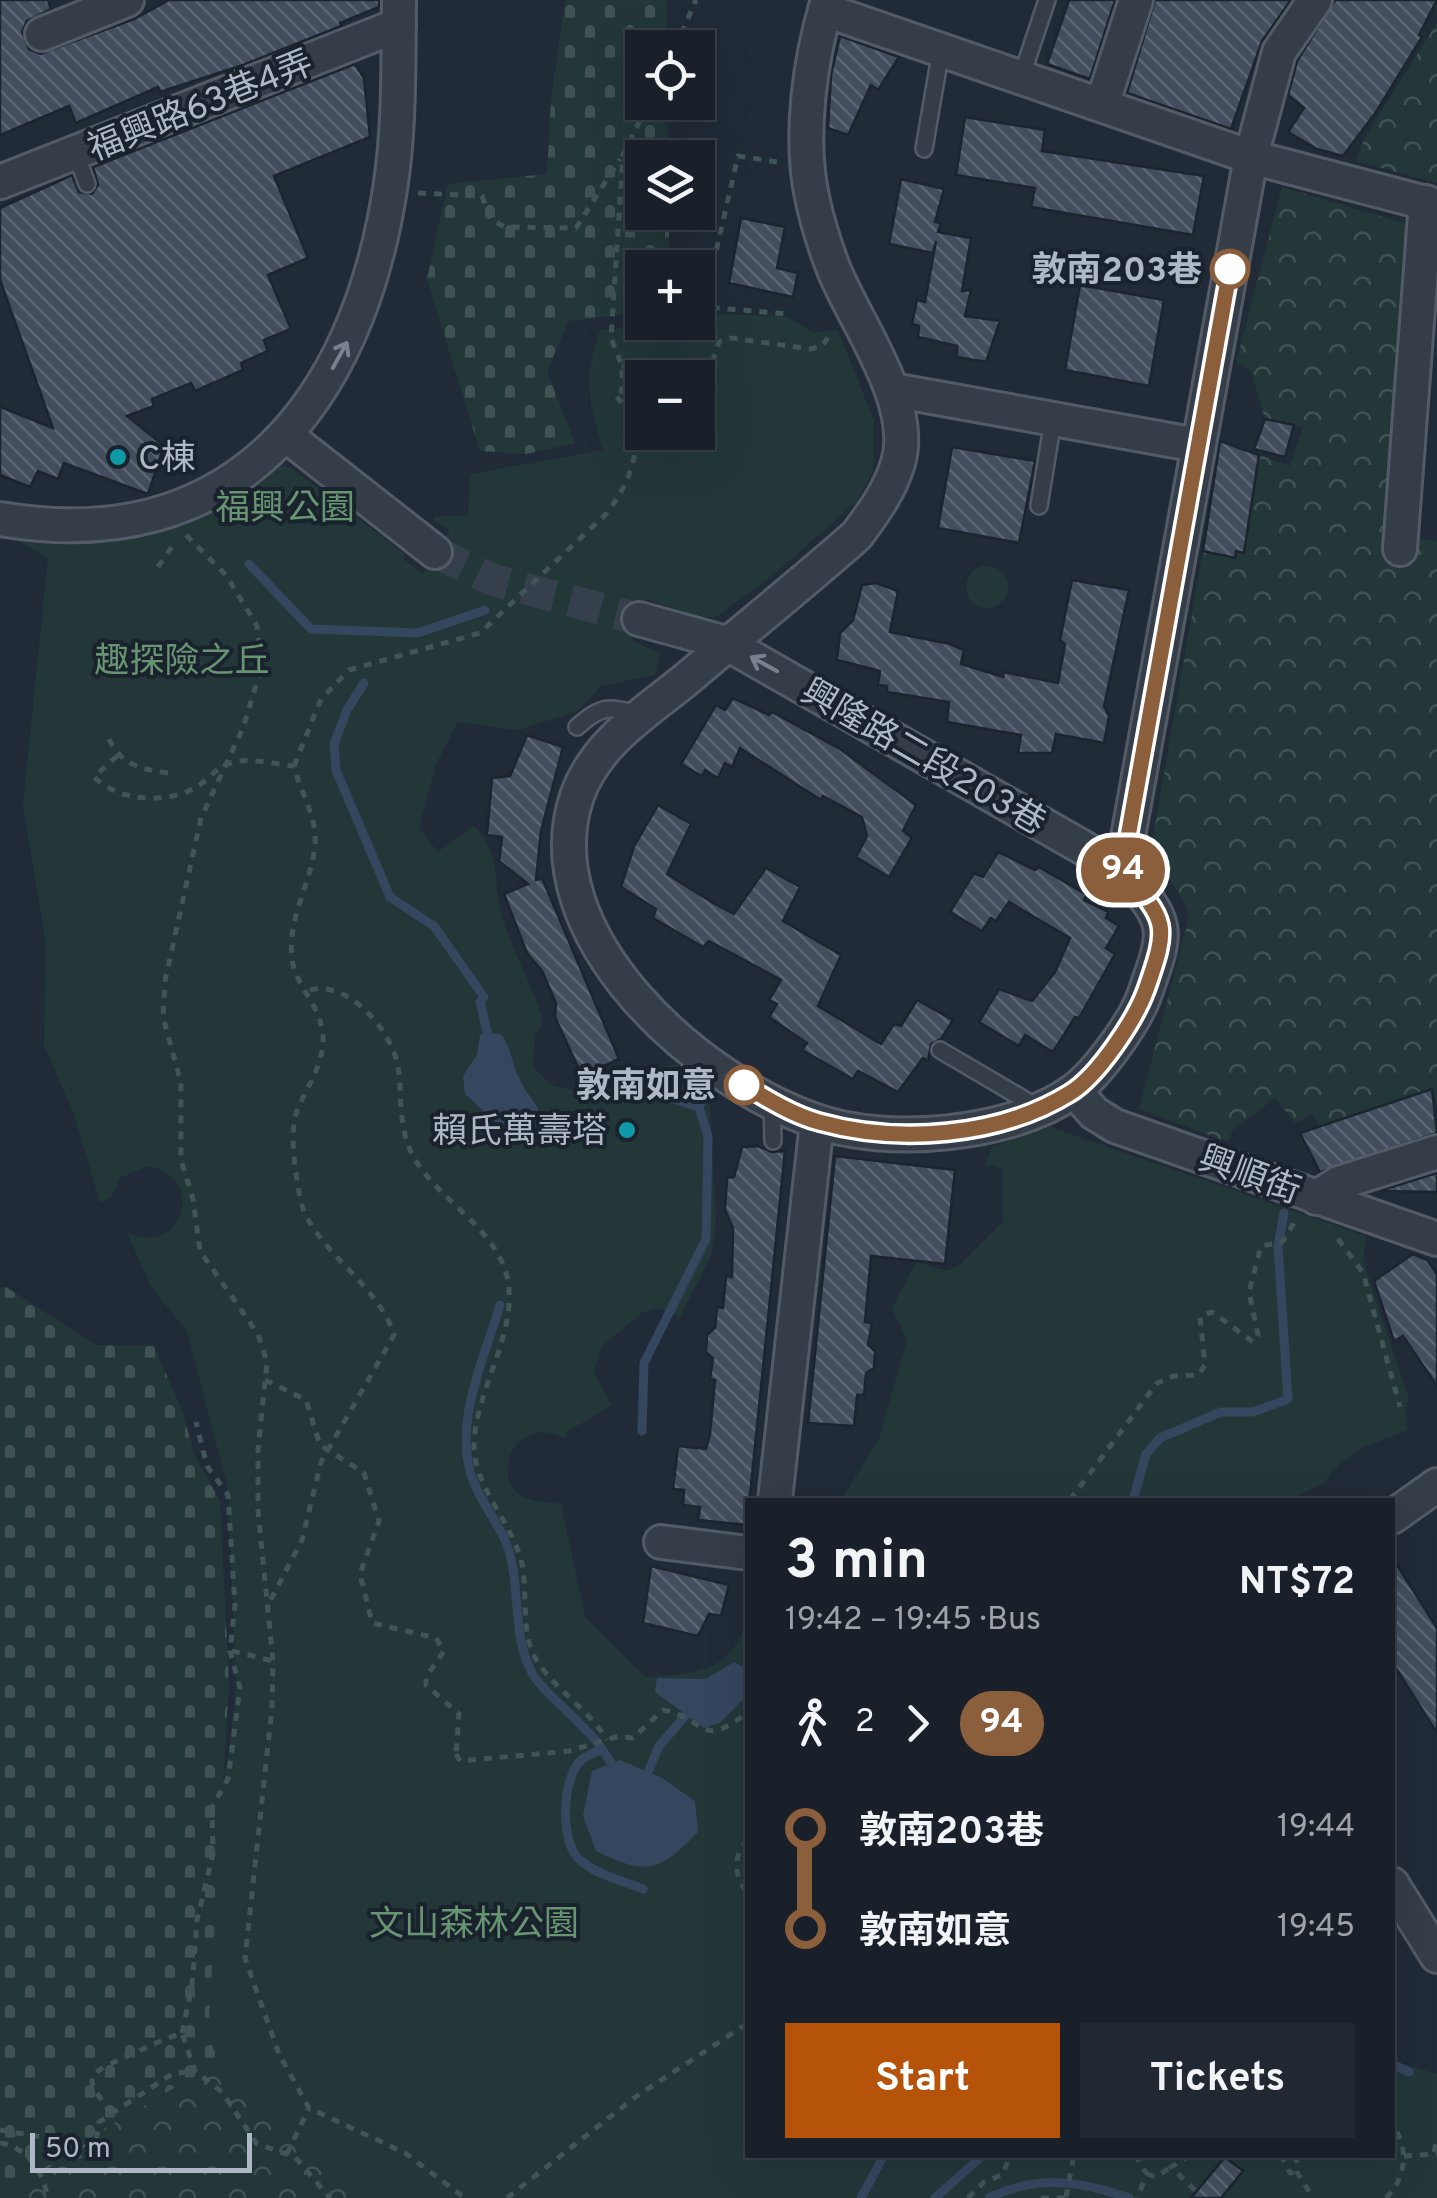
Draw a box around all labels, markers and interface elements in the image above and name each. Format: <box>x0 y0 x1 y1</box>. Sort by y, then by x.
map controls <box>625 30 715 450</box>
button: locate <box>625 30 715 120</box>
street label: 福興路63巷4弄 <box>82 43 320 173</box>
button: layers <box>625 140 715 230</box>
button: + <box>625 250 715 340</box>
place label: 敦南203巷 <box>1032 250 1202 294</box>
marker: 敦南203巷 <box>1211 250 1249 288</box>
one-way arrow <box>331 340 351 370</box>
button: − <box>625 360 715 450</box>
place label: C棟 <box>138 438 196 482</box>
marker: C棟 <box>107 446 129 468</box>
park label: 福興公園 <box>215 488 355 532</box>
park label: 趣探險之丘 <box>94 641 270 685</box>
one-way arrow <box>750 654 780 674</box>
street label: 興隆路二段203巷 <box>792 671 1053 846</box>
line badge: 94 <box>1078 838 1168 902</box>
text: 94 <box>1101 848 1145 892</box>
place label: 敦南如意 <box>576 1066 716 1110</box>
marker: 敦南如意 <box>725 1066 763 1104</box>
place label: 賴氏萬壽塔 <box>432 1111 607 1155</box>
marker: 賴氏萬壽塔 <box>616 1119 638 1141</box>
street label: 興順街 <box>1192 1138 1306 1215</box>
text: 3 min <box>785 1528 928 1598</box>
text: NT$72 <box>1239 1559 1355 1608</box>
text: 19:42 – 19:45 · Bus <box>785 1601 1041 1641</box>
icon: walk <box>785 1696 840 1751</box>
icon: forward <box>890 1696 945 1751</box>
text: 94 <box>980 1701 1024 1745</box>
text: 2 <box>855 1703 875 1743</box>
text: 19:44 <box>1277 1808 1355 1848</box>
text: 敦南203巷 <box>859 1809 1044 1858</box>
park label: 文山森林公園 <box>369 1904 579 1948</box>
text: 19:45 <box>1277 1908 1355 1948</box>
text: 敦南如意 <box>859 1909 1011 1958</box>
button: Start <box>785 2023 1060 2138</box>
button: Tickets <box>1080 2023 1355 2138</box>
scale bar <box>30 2128 252 2172</box>
text: 50 m <box>45 2132 111 2168</box>

